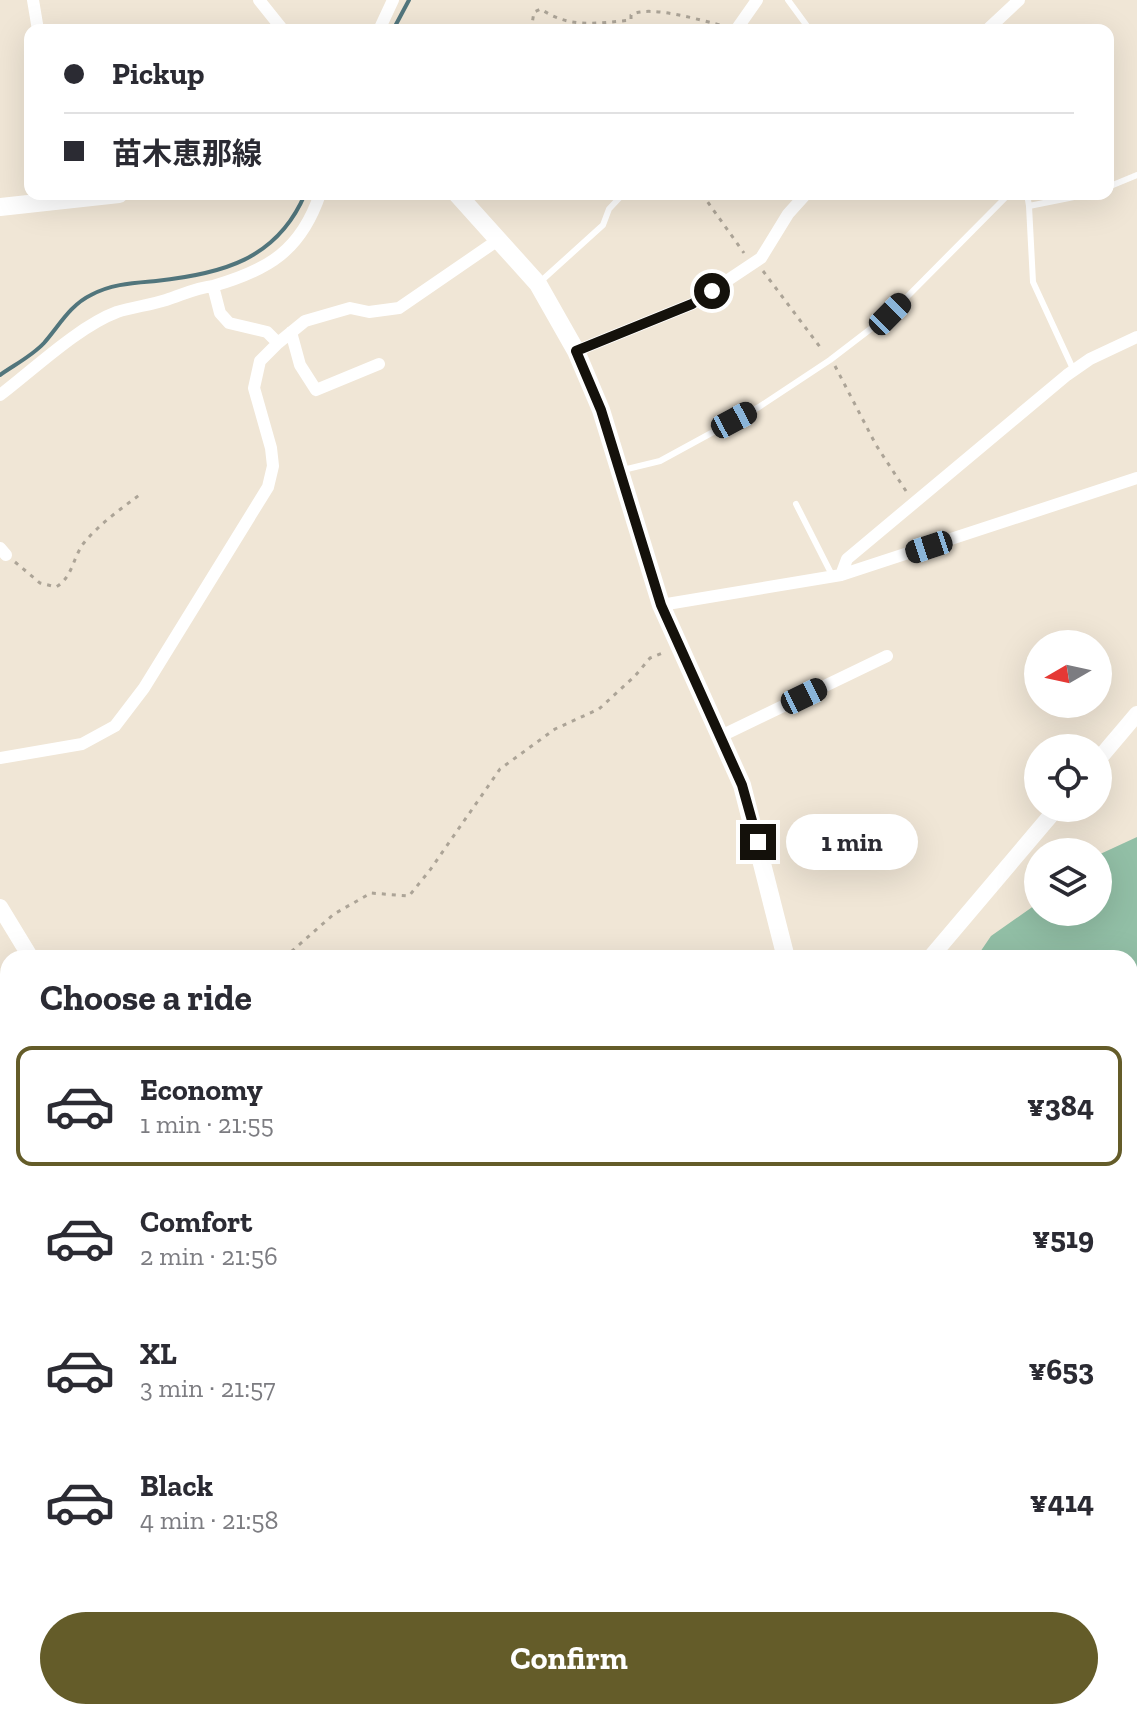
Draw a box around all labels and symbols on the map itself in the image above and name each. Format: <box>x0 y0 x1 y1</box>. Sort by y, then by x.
route start <box>694 273 730 309</box>
car <box>865 289 915 339</box>
car <box>707 398 761 442</box>
car <box>902 528 956 566</box>
north arrow <box>1024 630 1112 718</box>
car <box>777 675 831 717</box>
callout: 1 min <box>786 814 918 870</box>
route end <box>740 824 776 860</box>

